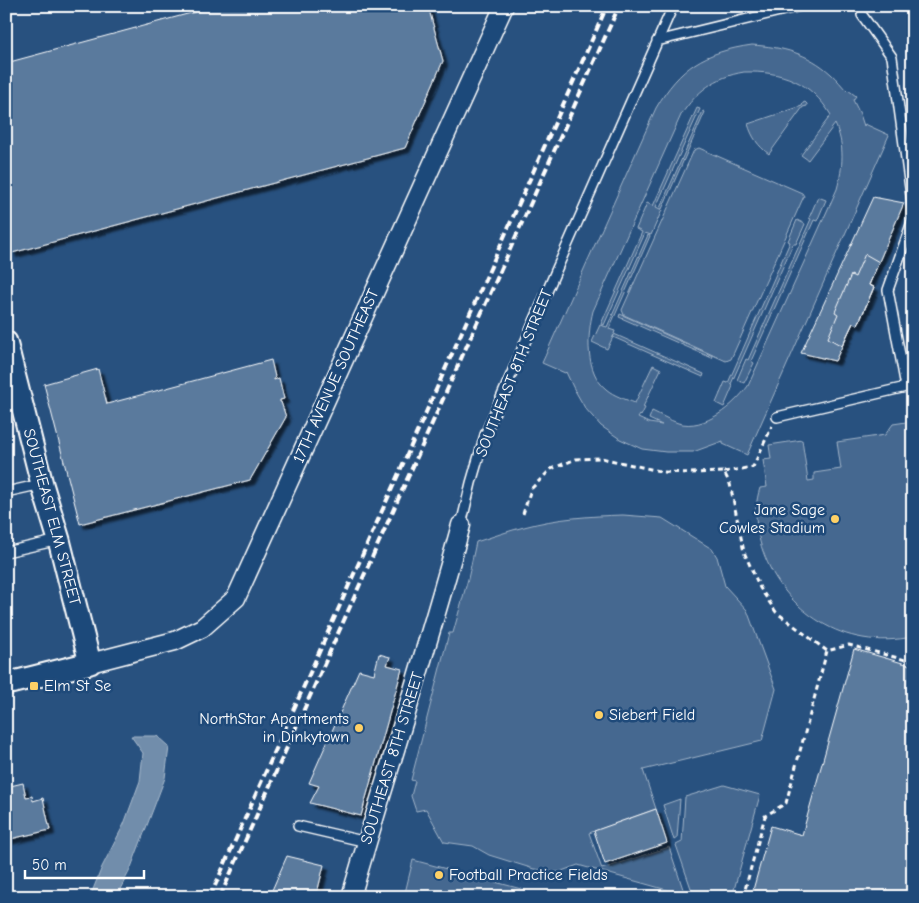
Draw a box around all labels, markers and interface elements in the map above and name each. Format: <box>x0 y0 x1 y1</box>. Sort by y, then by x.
street label: 17TH AVENUE SOUTHEAST <box>289 286 383 466</box>
street label: SOUTHEAST 8TH STREET <box>472 286 556 460</box>
street label: SOUTHEAST ELM STREET <box>20 427 84 608</box>
place label: Jane Sage Cowles Stadium <box>719 501 825 537</box>
marker: Jane Sage Cowles Stadium <box>829 513 841 525</box>
street label: SOUTHEAST 8TH STREET <box>357 669 427 846</box>
place label: Elm St Se <box>44 677 111 695</box>
marker: Elm St Se <box>28 680 40 692</box>
place label: Siebert Field <box>609 706 695 724</box>
marker: Siebert Field <box>593 709 605 721</box>
place label: NorthStar Apartments in Dinkytown <box>199 710 349 746</box>
marker: NorthStar Apartments in Dinkytown <box>353 722 365 734</box>
scale bar <box>25 848 144 880</box>
text: 50 m <box>32 856 67 874</box>
place label: Football Practice Fields <box>449 866 608 884</box>
marker: Football Practice Fields <box>433 869 445 881</box>

